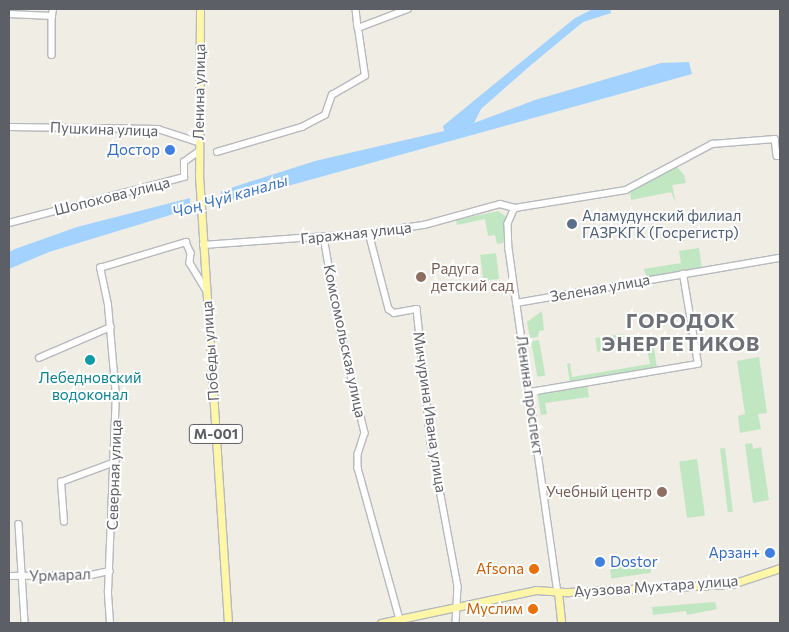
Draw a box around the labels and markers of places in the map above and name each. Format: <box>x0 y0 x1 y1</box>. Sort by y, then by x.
place label: Достор <box>107 141 160 159</box>
marker: Достор <box>164 144 176 156</box>
place label: Аламудунский филиал ГАЗРКГК (Госрегистр) <box>582 206 741 241</box>
marker: Аламудунский филиал ГАЗРКГК (Госрегистр) <box>566 218 578 230</box>
place label: Радуга детский сад <box>431 259 514 294</box>
marker: Радуга детский сад <box>415 271 427 283</box>
marker: Лебедновский водоконал <box>84 354 96 366</box>
place label: Лебедновский водоконал <box>38 368 142 403</box>
place label: Учебный центр <box>546 483 652 501</box>
marker: Учебный центр <box>656 486 668 498</box>
place label: Арзан+ <box>708 544 760 562</box>
marker: Арзан+ <box>764 547 776 559</box>
place label: Dostor <box>610 553 658 571</box>
marker: Dostor <box>594 556 606 568</box>
place label: Afsona <box>476 560 524 578</box>
marker: Afsona <box>528 563 540 575</box>
place label: Муслим <box>466 600 523 618</box>
marker: Муслим <box>527 603 539 615</box>

